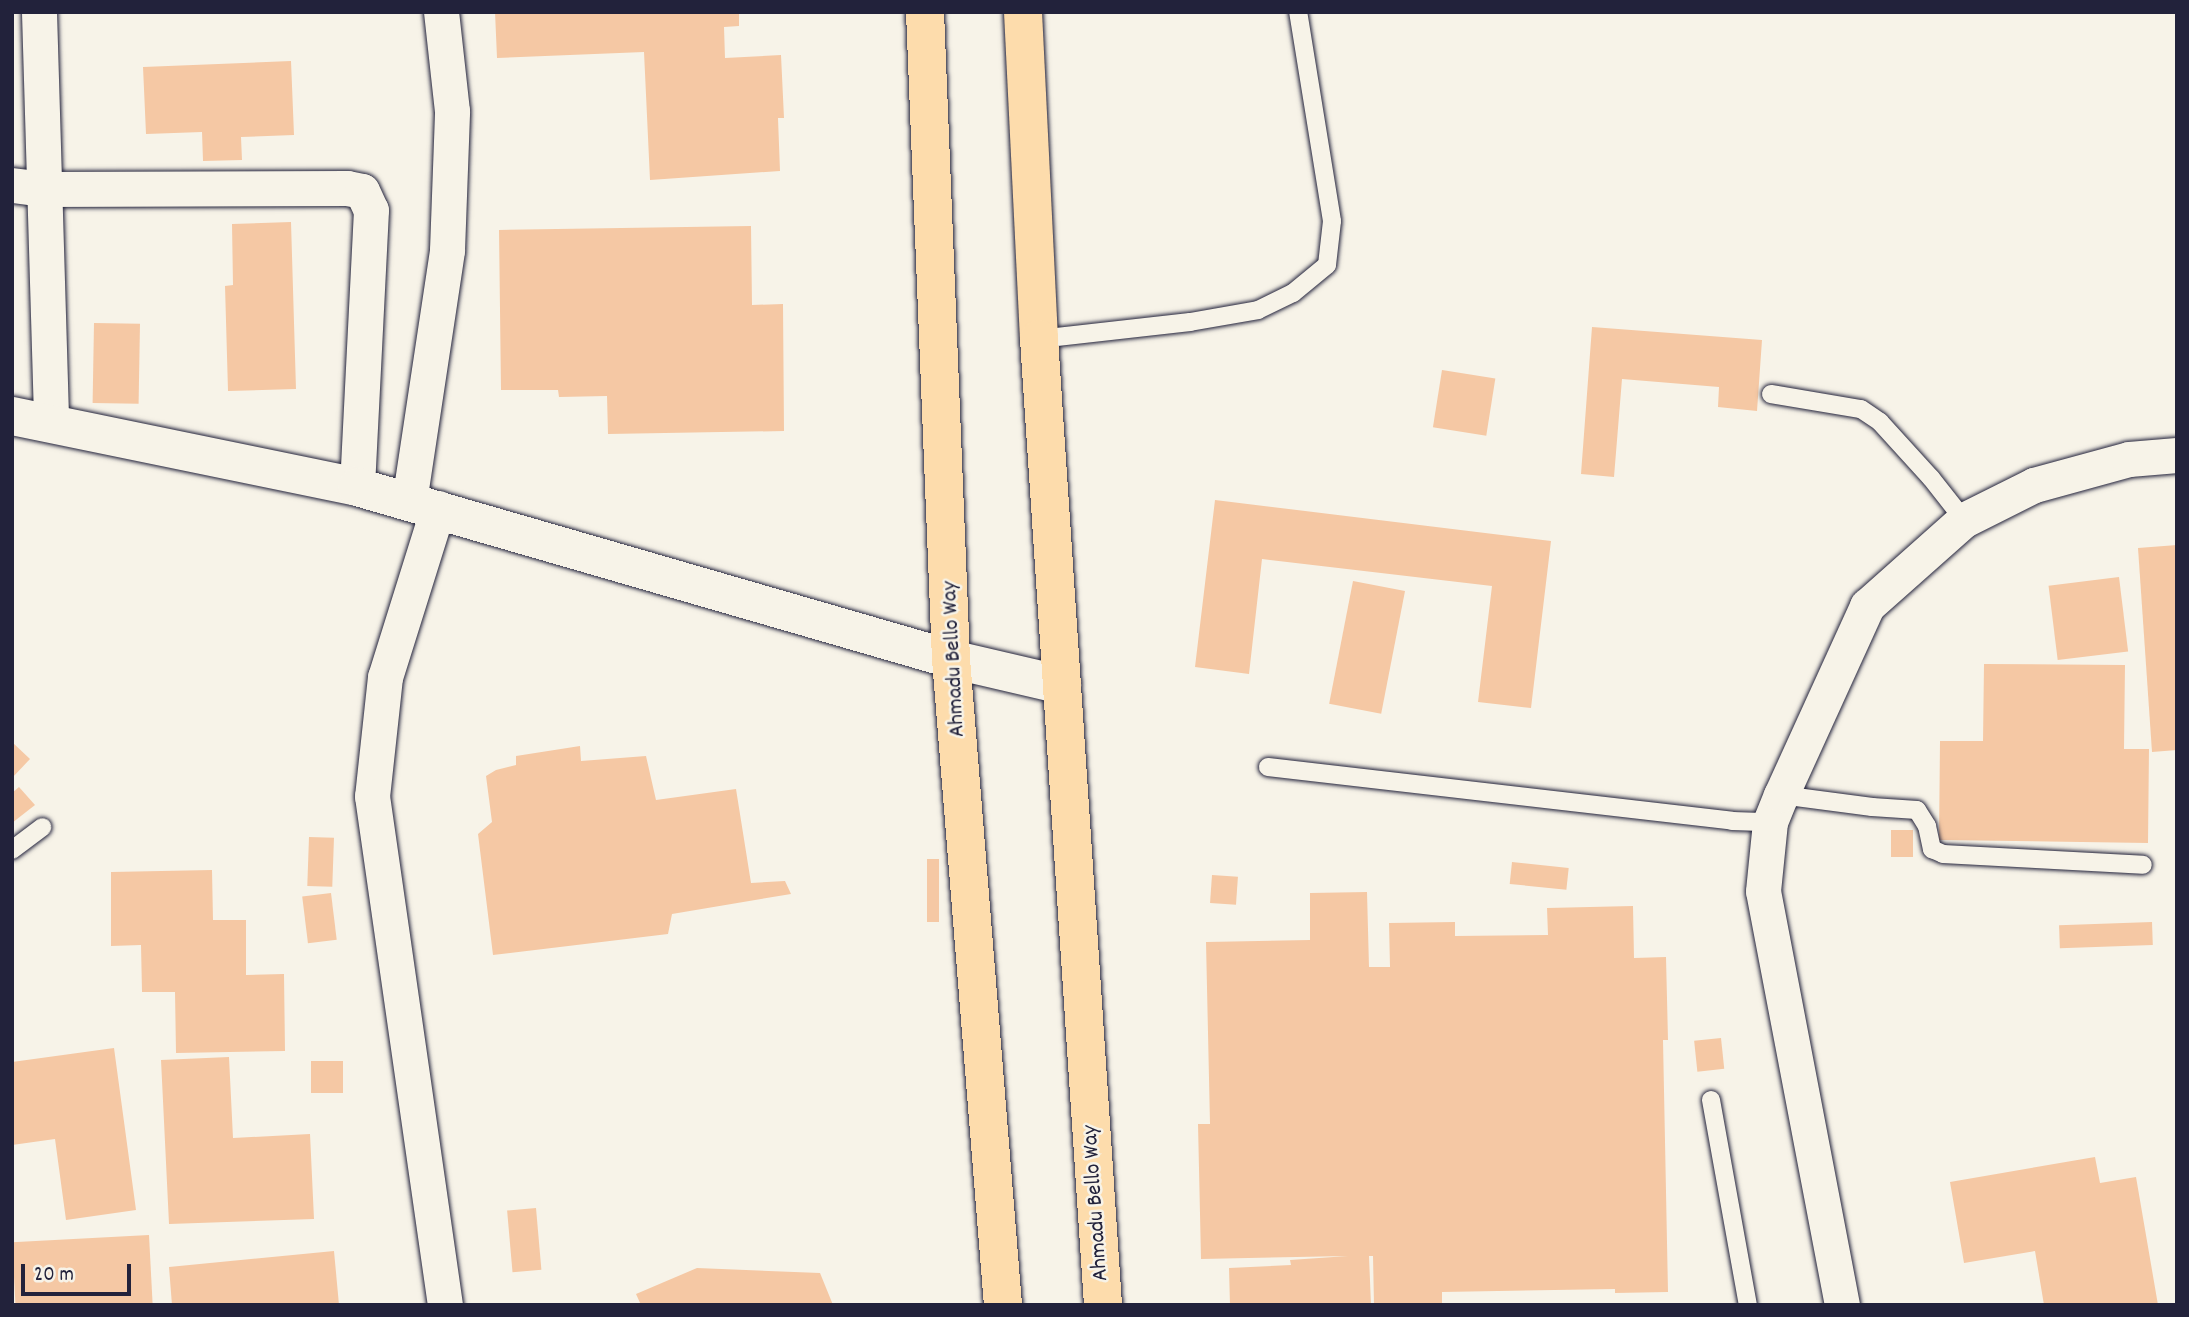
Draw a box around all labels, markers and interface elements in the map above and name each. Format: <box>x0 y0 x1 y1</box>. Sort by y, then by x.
street label: Ahmadu Bello Way <box>937 580 973 738</box>
street label: Ahmadu Bello Way <box>1078 1124 1116 1282</box>
scale bar <box>24 1250 135 1294</box>
text: 20 m <box>34 1261 74 1291</box>

